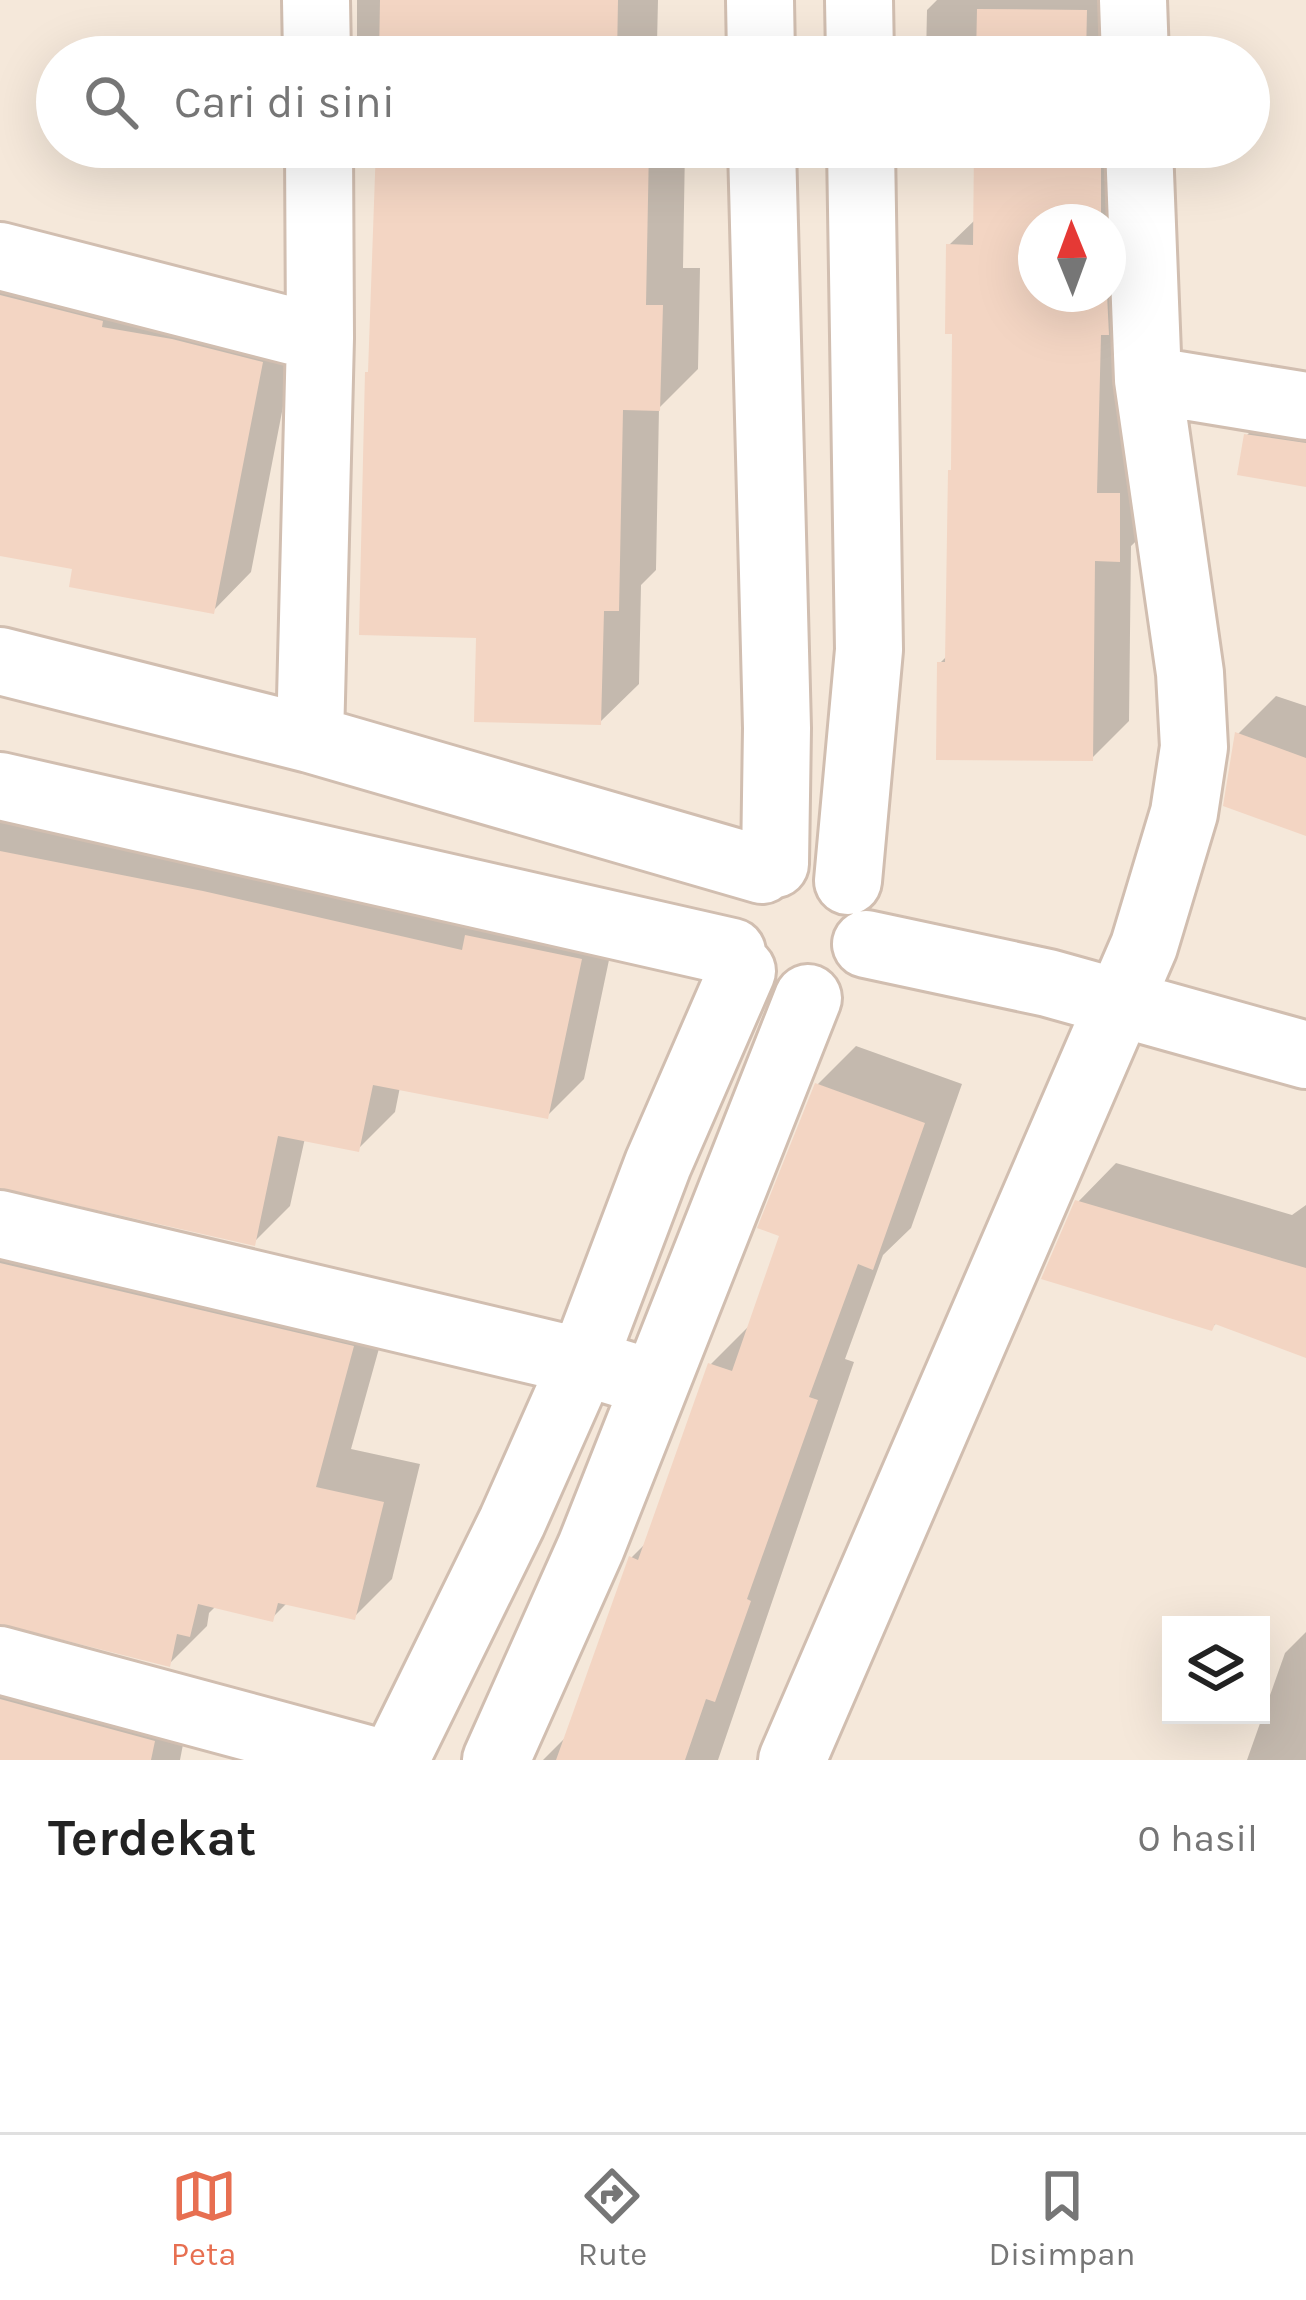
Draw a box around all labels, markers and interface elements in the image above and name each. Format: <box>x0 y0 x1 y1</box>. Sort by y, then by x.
search box <box>36 36 1270 168</box>
icon: search <box>78 69 144 135</box>
text: Cari di sini <box>174 76 395 128</box>
north arrow <box>1018 204 1126 312</box>
map controls <box>1162 1616 1270 1724</box>
button: layers <box>1162 1616 1270 1724</box>
text: Terdekat <box>48 1808 256 1868</box>
text: 0 hasil <box>1138 1815 1258 1861</box>
tab: Peta <box>171 2163 237 2273</box>
tab: Rute <box>578 2163 647 2273</box>
tab: Disimpan <box>988 2163 1135 2273</box>

